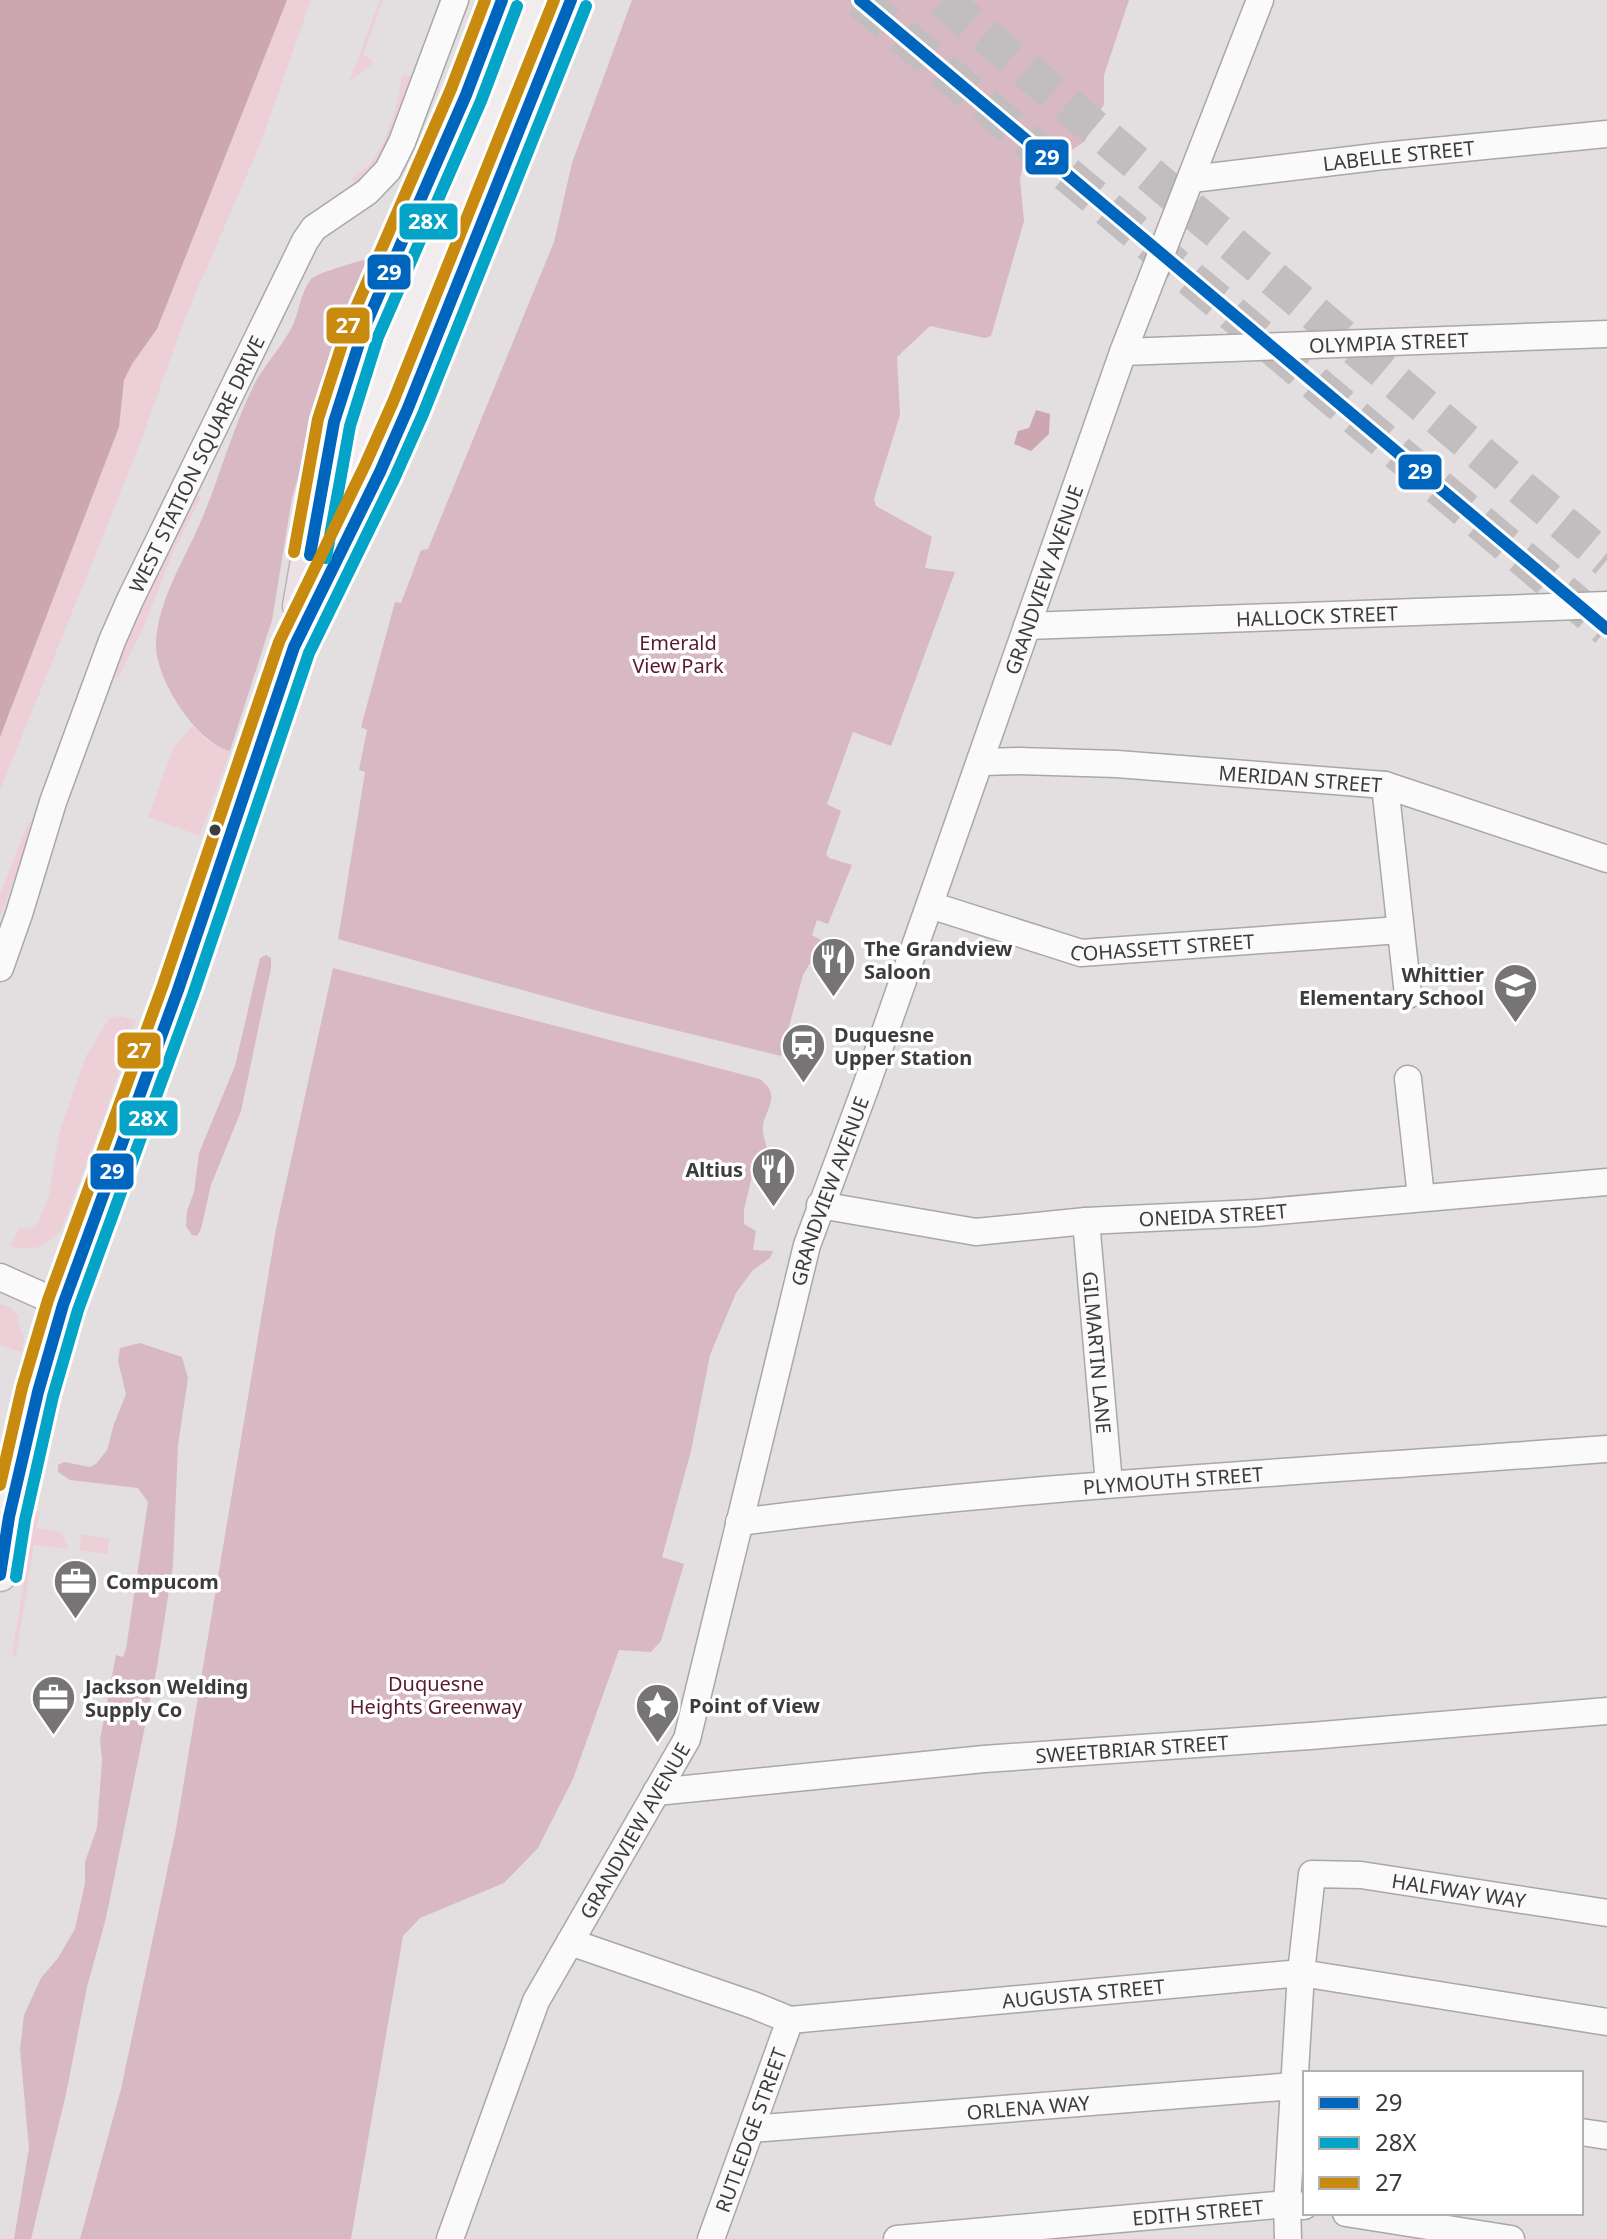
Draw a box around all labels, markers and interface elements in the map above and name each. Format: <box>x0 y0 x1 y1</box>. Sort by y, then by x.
street label: LABELLE STREET <box>1321 134 1476 177</box>
line badge: 29 <box>1024 138 1070 176</box>
text: 29 <box>1034 141 1060 171</box>
line badge: 28X <box>398 202 459 241</box>
text: 28X <box>408 205 448 235</box>
line badge: 29 <box>366 253 412 291</box>
text: 29 <box>376 256 402 286</box>
line badge: 27 <box>325 306 371 345</box>
text: 27 <box>335 309 361 339</box>
street label: OLYMPIA STREET <box>1308 326 1469 359</box>
street label: WEST STATION SQUARE DRIVE <box>122 331 270 597</box>
line badge: 29 <box>1397 453 1443 491</box>
text: 29 <box>1407 455 1433 485</box>
street label: GRANDVIEW AVENUE <box>998 481 1089 678</box>
street label: HALLOCK STREET <box>1235 599 1398 632</box>
park label: Emerald View Park <box>632 629 724 679</box>
street label: MERIDAN STREET <box>1218 759 1383 798</box>
unlabelled marker <box>207 822 223 838</box>
street label: COHASSETT STREET <box>1067 927 1255 967</box>
place label: The Grandview Saloon <box>864 935 1012 985</box>
restaurant icon: The Grandview Saloon <box>809 936 857 999</box>
place label: Whittier Elementary School <box>1299 961 1484 1011</box>
school or university icon: Whittier Elementary School <box>1491 961 1539 1024</box>
station icon: Duquesne Upper Station <box>779 1021 827 1084</box>
place label: Duquesne Upper Station <box>834 1021 972 1071</box>
line badge: 27 <box>116 1031 162 1070</box>
text: 27 <box>126 1034 152 1064</box>
street label: GRANDVIEW AVENUE <box>784 1092 875 1288</box>
line badge: 28X <box>118 1099 179 1137</box>
text: 28X <box>128 1102 168 1132</box>
restaurant icon: Altius <box>750 1145 798 1208</box>
line badge: 29 <box>89 1152 135 1191</box>
text: 29 <box>99 1155 125 1185</box>
place label: Altius <box>686 1156 743 1183</box>
street label: ONEIDA STREET <box>1138 1197 1288 1232</box>
street label: GILMARTIN LANE <box>1077 1270 1118 1435</box>
street label: PLYMOUTH STREET <box>1082 1460 1264 1500</box>
office icon: Compucom <box>51 1557 99 1620</box>
place label: Compucom <box>106 1568 219 1595</box>
park label: Duquesne Heights Greenway <box>350 1670 523 1720</box>
office icon: Jackson Welding Supply Co <box>30 1673 78 1736</box>
place label: Jackson Welding Supply Co <box>83 1673 248 1723</box>
place icon: Point of View <box>634 1681 682 1744</box>
place label: Point of View <box>689 1692 820 1719</box>
street label: SWEETBRIAR STREET <box>1034 1728 1229 1769</box>
street label: GRANDVIEW AVENUE <box>573 1737 696 1923</box>
street label: HALFWAY WAY <box>1390 1866 1528 1914</box>
street label: AUGUSTA STREET <box>1001 1972 1166 2014</box>
street label: RUTLEDGE STREET <box>708 2044 792 2216</box>
legend <box>1303 2071 1583 2215</box>
text: 29 <box>1375 2085 1402 2118</box>
street label: ORLENA WAY <box>965 2089 1091 2125</box>
text: 28X <box>1375 2125 1417 2158</box>
text: 27 <box>1375 2165 1402 2198</box>
street label: EDITH STREET <box>1131 2193 1265 2231</box>

